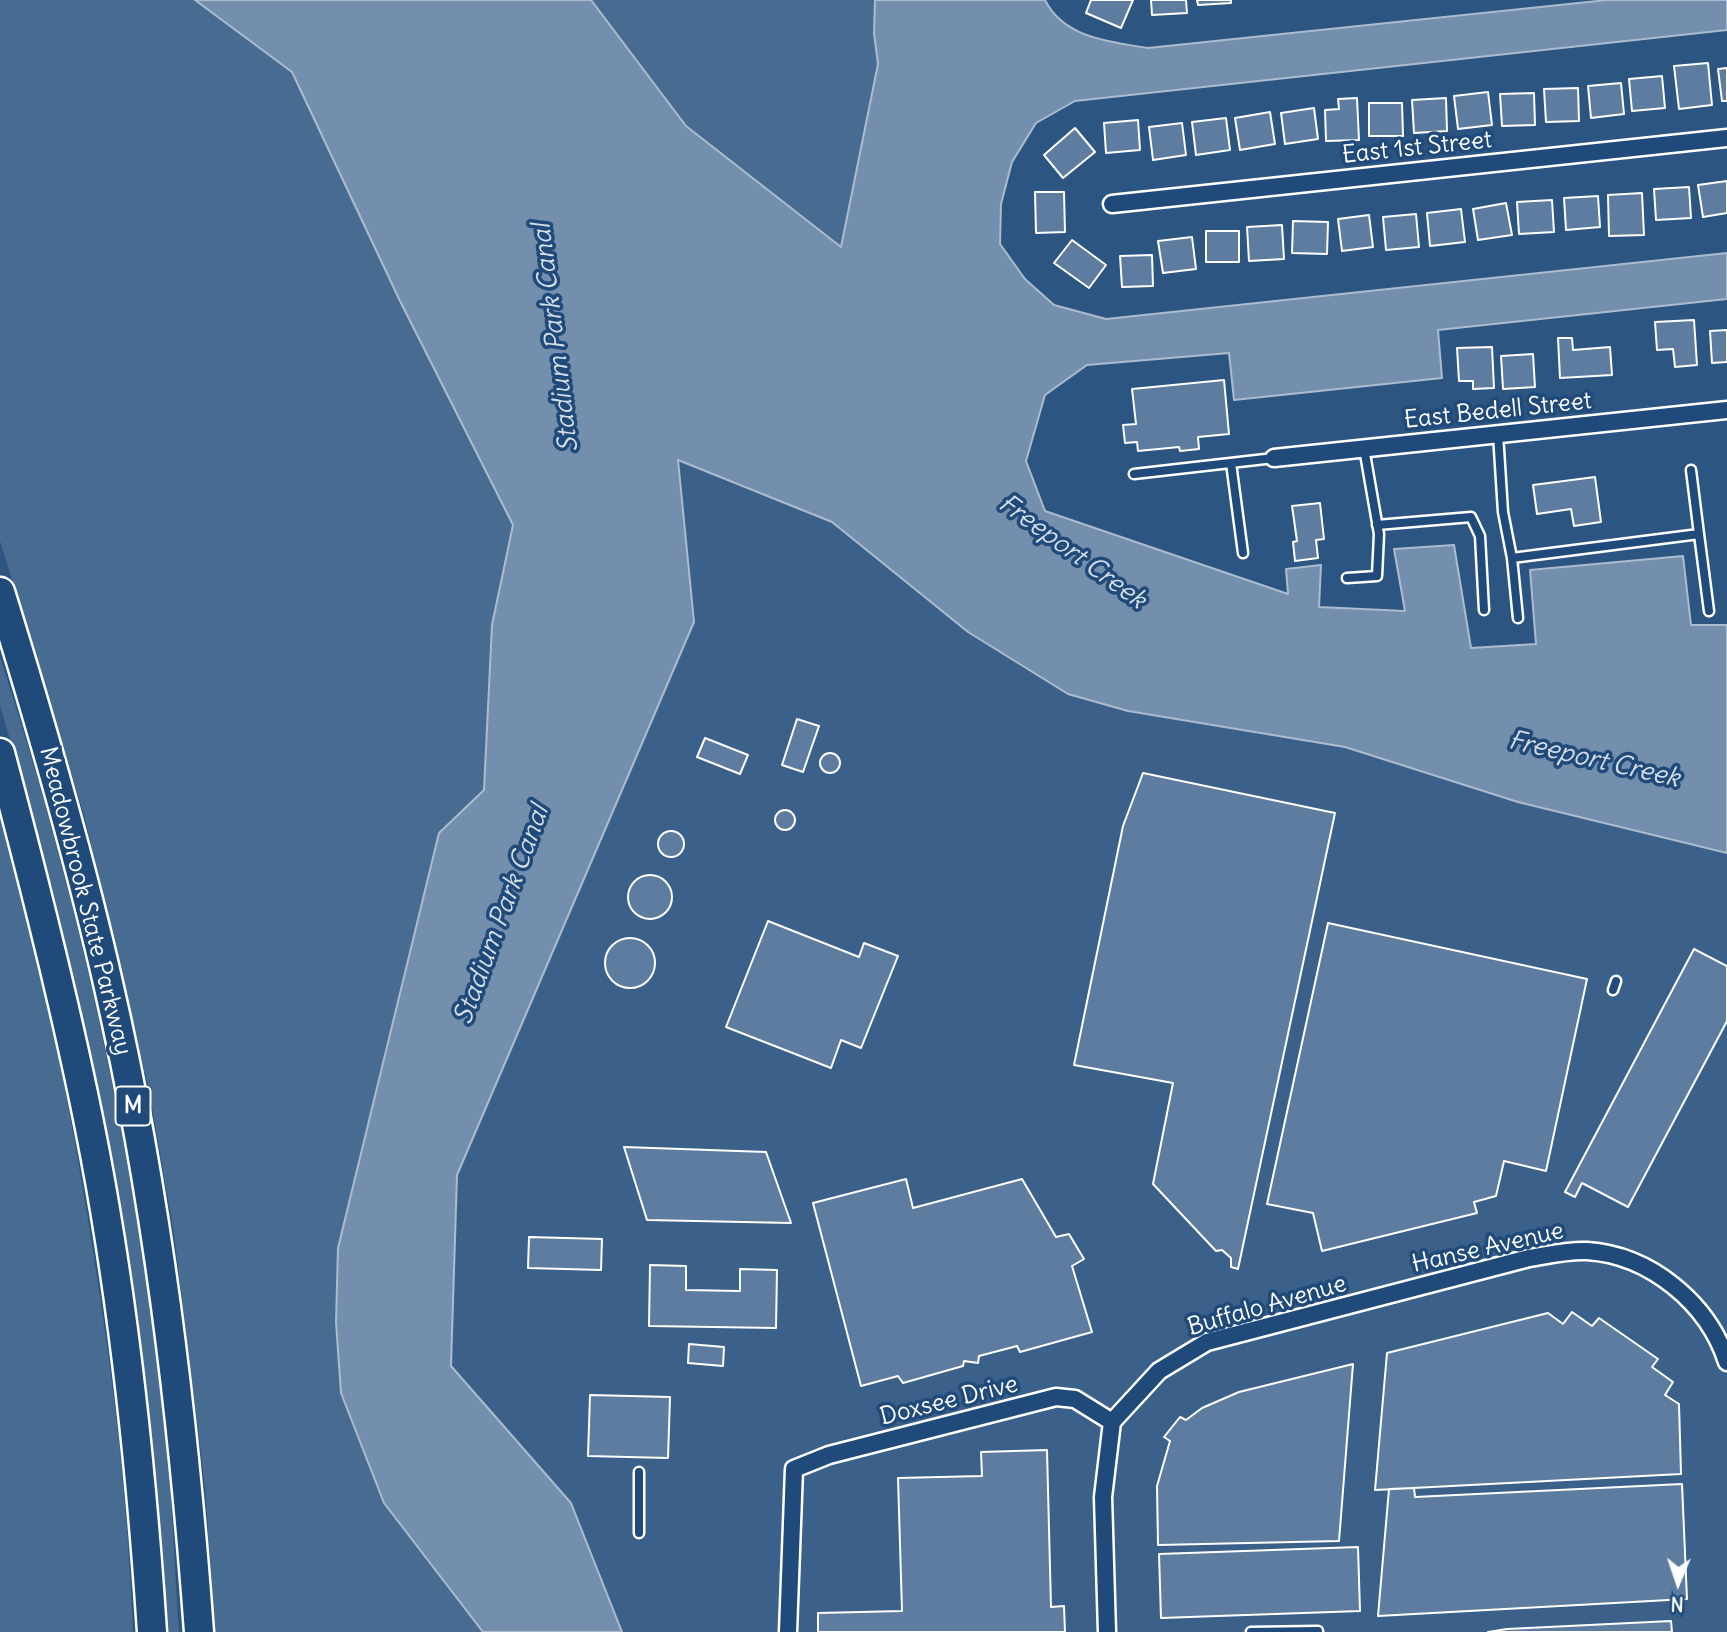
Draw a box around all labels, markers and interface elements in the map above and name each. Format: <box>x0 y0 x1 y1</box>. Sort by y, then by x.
street label: East 1st Street <box>1341 126 1493 170</box>
water label: Stadium Park Canal <box>526 222 586 454</box>
street label: East Bedell Street <box>1403 387 1593 435</box>
water label: Freeport Creek <box>992 488 1152 616</box>
water label: Freeport Creek <box>1505 725 1683 795</box>
street label: Meadowbrook State Parkway <box>33 744 137 1058</box>
water label: Stadium Park Canal <box>448 802 556 1028</box>
road number: M <box>116 1086 150 1126</box>
street label: Hanse Avenue <box>1409 1217 1567 1279</box>
street label: Buffalo Avenue <box>1184 1270 1350 1342</box>
street label: Doxsee Drive <box>877 1370 1021 1432</box>
north arrow <box>1643 1548 1713 1618</box>
text: N <box>1670 1592 1684 1616</box>

